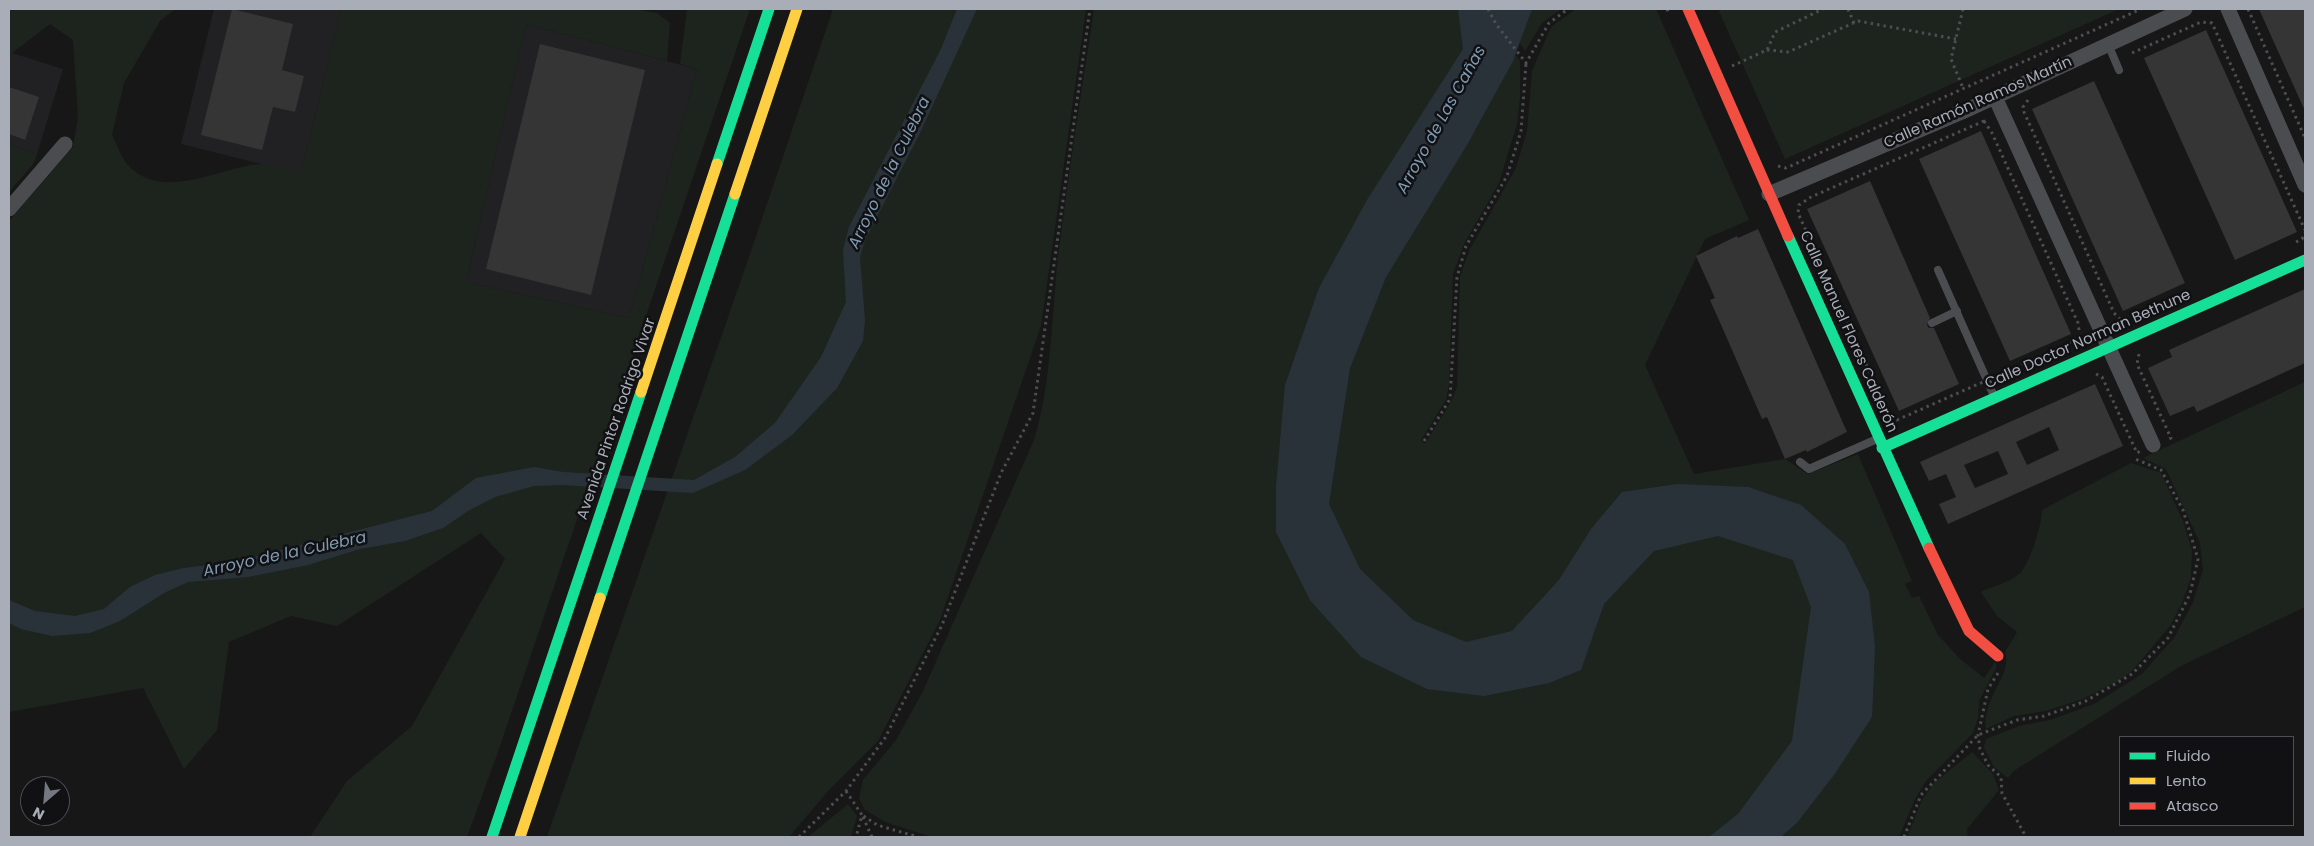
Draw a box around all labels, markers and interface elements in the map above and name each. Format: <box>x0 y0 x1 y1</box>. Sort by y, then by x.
water label: Arroyo de Las Cañas <box>1393 43 1491 197</box>
street label: Calle Ramón Ramos Martín <box>1881 53 2075 153</box>
water label: Arroyo de la Culebra <box>845 94 935 252</box>
street label: Calle Manuel Flores Calderón <box>1795 228 1901 436</box>
street label: Calle Doctor Norman Bethune <box>1982 286 2194 394</box>
street label: Avenida Pintor Rodrigo Vivar <box>574 316 660 522</box>
water label: Arroyo de la Culebra <box>202 528 368 582</box>
legend <box>2119 736 2294 826</box>
text: Fluido <box>2166 745 2210 766</box>
text: Lento <box>2166 770 2206 791</box>
north arrow <box>20 776 70 826</box>
text: Atasco <box>2166 795 2218 816</box>
text: N <box>29 802 48 825</box>

